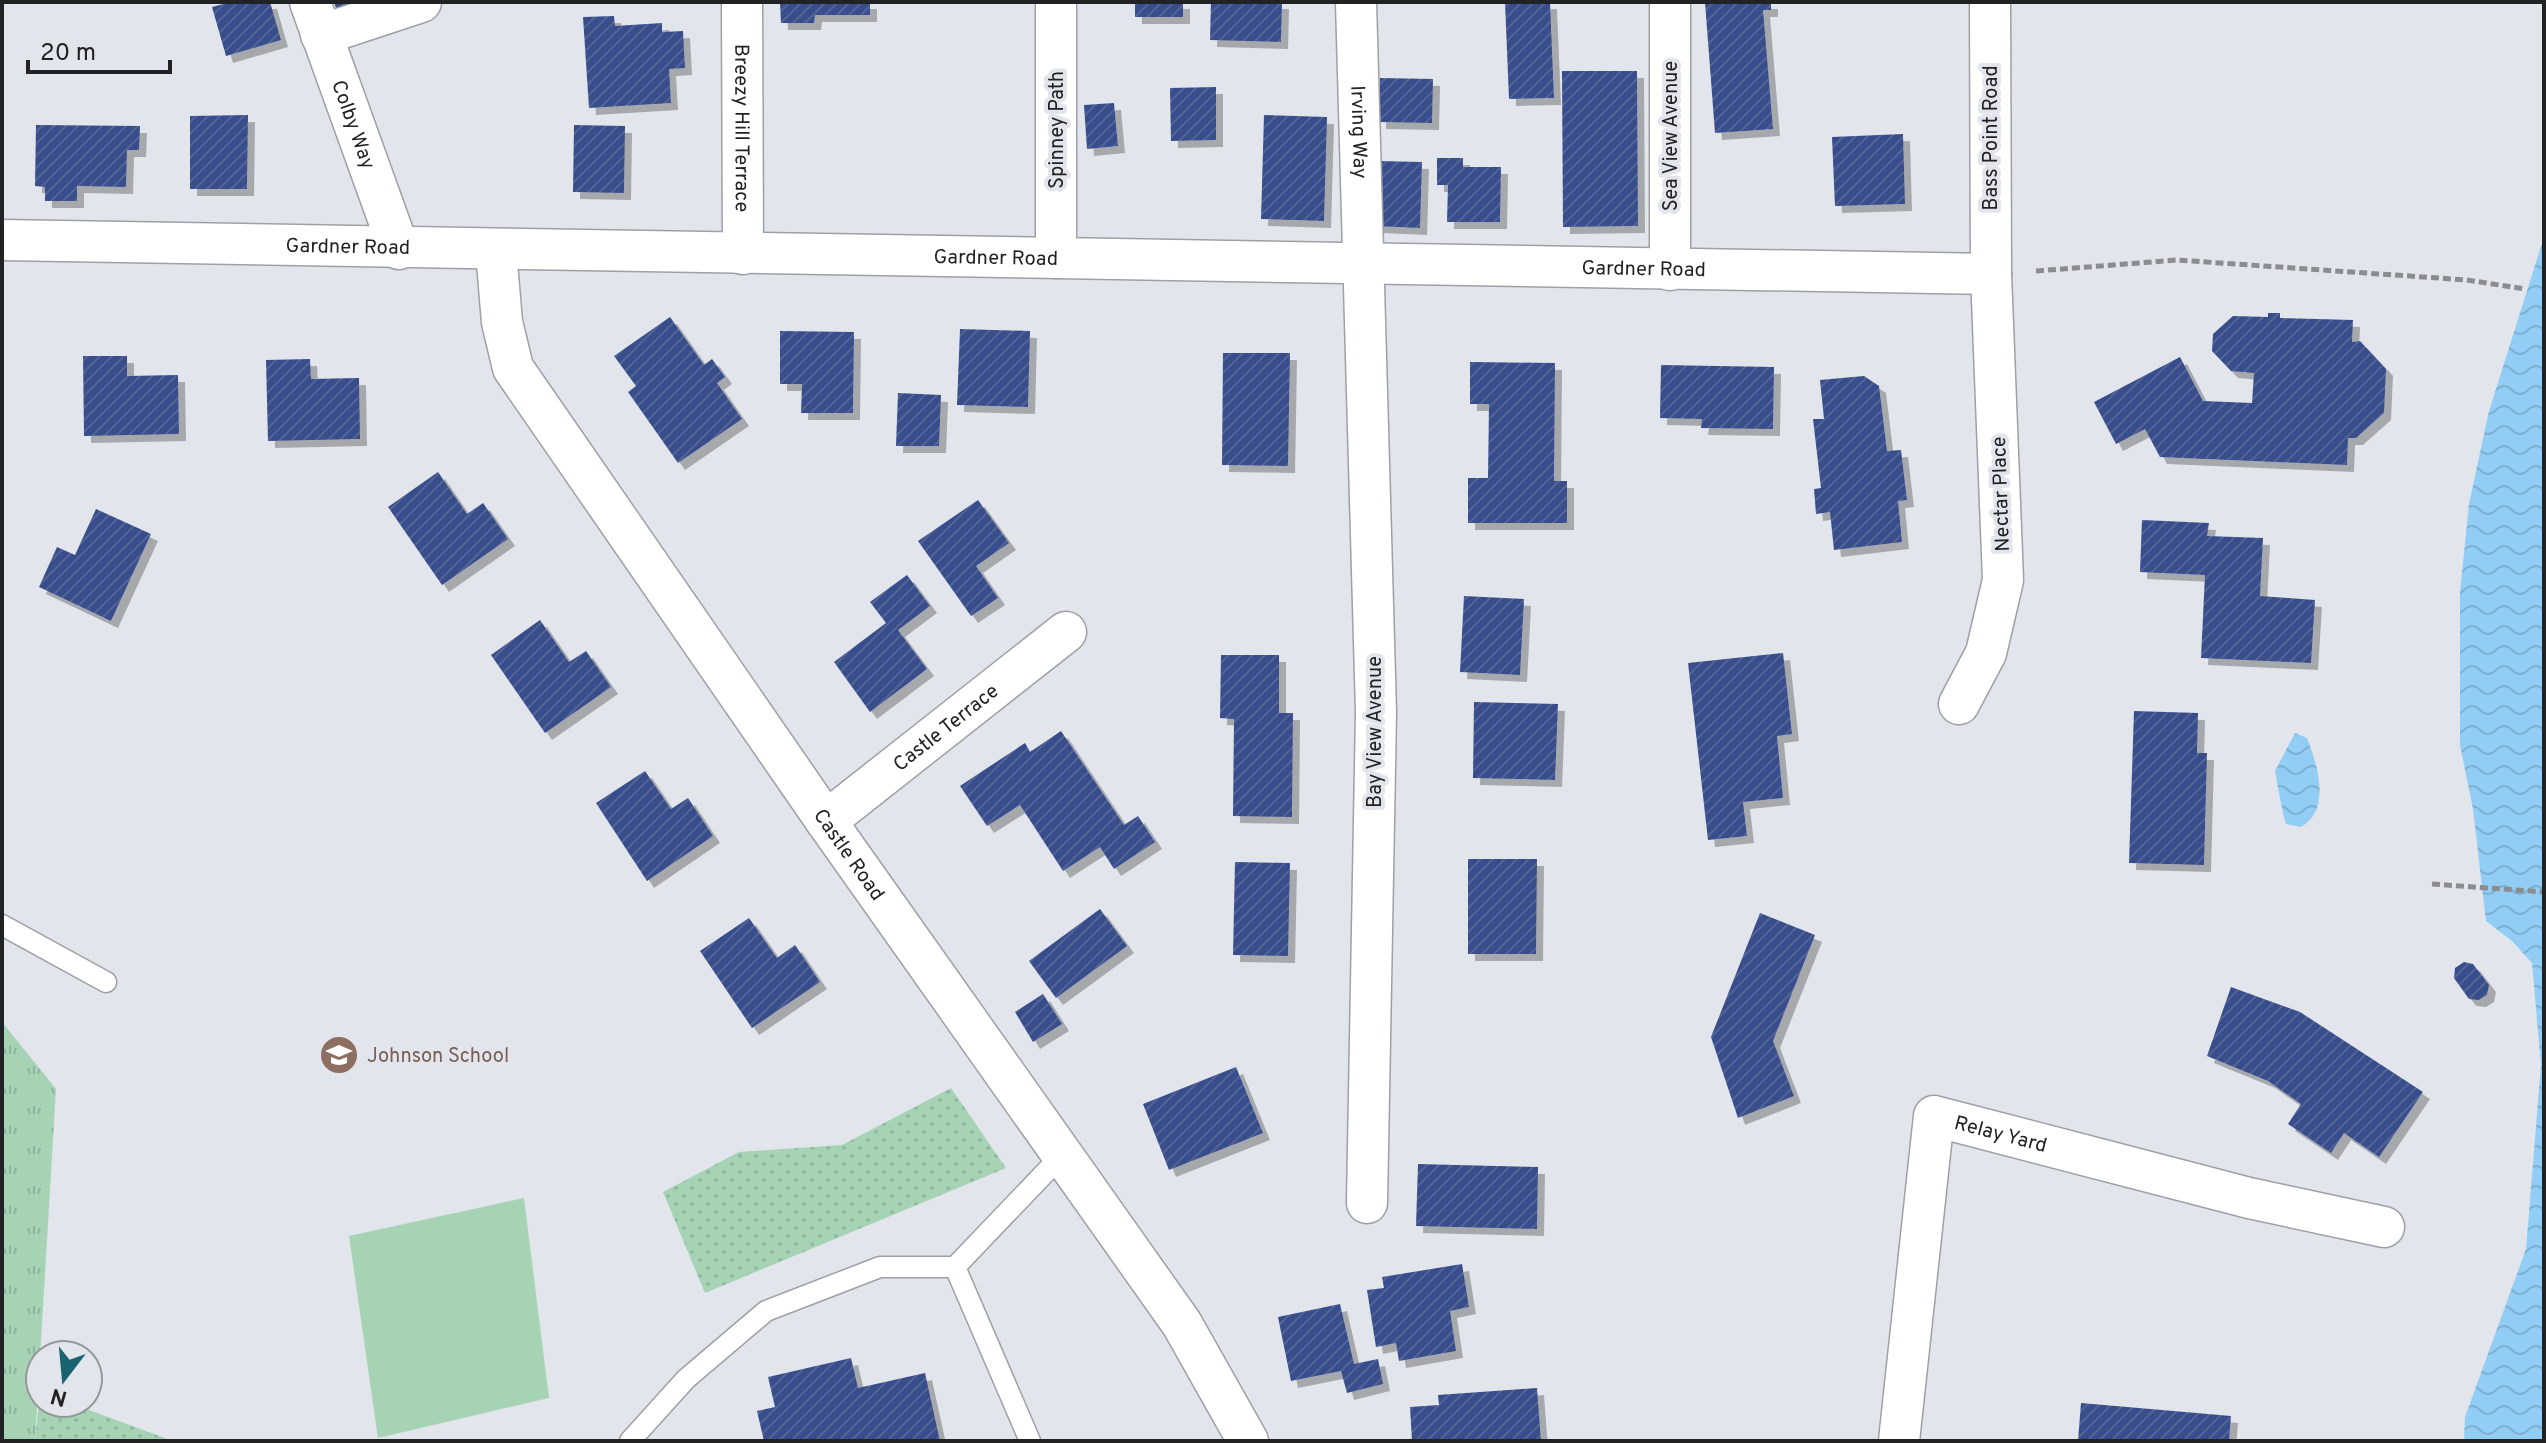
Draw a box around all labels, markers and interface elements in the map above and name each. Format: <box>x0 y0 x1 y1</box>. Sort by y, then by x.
scale bar <box>28 24 170 74</box>
text: 20 m <box>40 39 96 69</box>
street label: Breezy Hill Terrace <box>727 44 754 212</box>
street label: Sea View Avenue <box>1659 61 1685 211</box>
street label: Bass Point Road <box>1979 65 2005 211</box>
street label: Spinney Path <box>1045 71 1071 189</box>
street label: Colby Way <box>324 77 380 173</box>
street label: Irving Way <box>1343 85 1372 179</box>
street label: Gardner Road <box>285 234 410 262</box>
street label: Gardner Road <box>933 245 1058 273</box>
street label: Gardner Road <box>1581 256 1706 284</box>
street label: Nectar Place <box>1987 436 2017 552</box>
street label: Bay View Avenue <box>1363 656 1389 808</box>
street label: Castle Terrace <box>889 679 1005 778</box>
street label: Castle Road <box>806 804 889 907</box>
school or university icon: Johnson School <box>318 1034 360 1076</box>
place label: Johnson School <box>367 1044 509 1070</box>
street label: Relay Yard <box>1951 1111 2049 1160</box>
north arrow <box>24 1339 104 1419</box>
text: N <box>48 1381 70 1411</box>

